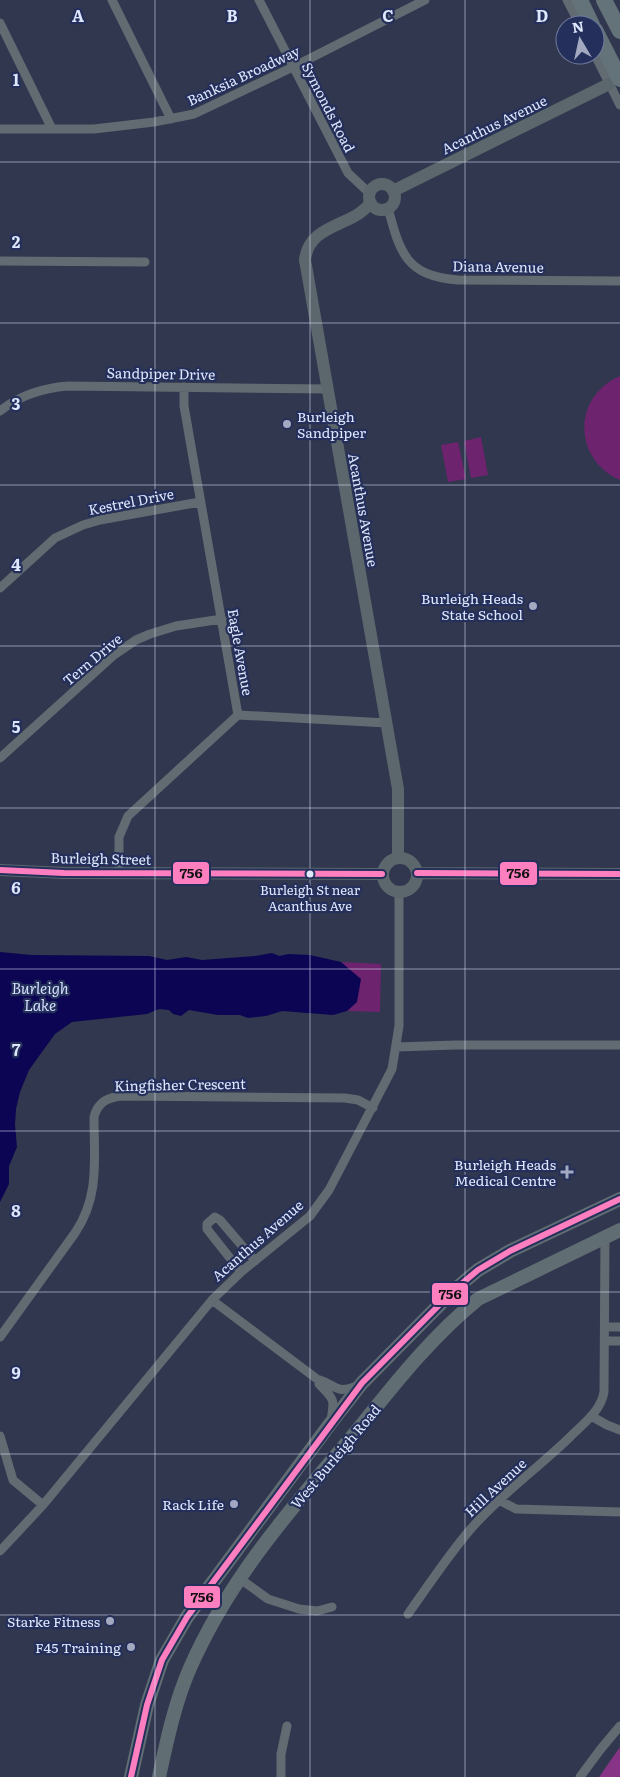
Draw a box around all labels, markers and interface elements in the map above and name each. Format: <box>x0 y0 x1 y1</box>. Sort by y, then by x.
text: A <box>72 3 84 27</box>
text: B <box>226 3 238 27</box>
text: C <box>382 3 394 27</box>
text: D <box>536 3 548 27</box>
north arrow <box>555 15 605 65</box>
text: N <box>570 15 585 37</box>
street label: Banksia Broadway <box>183 40 303 110</box>
street label: Symonds Road <box>298 59 360 156</box>
text: 1 <box>13 67 20 91</box>
street label: Acanthus Avenue <box>438 90 550 158</box>
text: 2 <box>12 229 21 253</box>
street label: Diana Avenue <box>452 255 544 277</box>
street label: Sandpiper Drive <box>107 362 215 384</box>
text: 3 <box>12 391 21 415</box>
place label: Burleigh Sandpiper <box>297 406 366 442</box>
marker: Burleigh Sandpiper <box>281 418 293 430</box>
street label: Acanthus Avenue <box>344 452 384 568</box>
street label: Kestrel Drive <box>87 483 175 519</box>
text: 4 <box>11 552 21 576</box>
place label: Burleigh Heads State School <box>421 588 523 624</box>
marker: Burleigh Heads State School <box>527 600 539 612</box>
street label: Eagle Avenue <box>224 607 258 697</box>
street label: Tern Drive <box>58 628 126 690</box>
text: 5 <box>12 714 21 738</box>
street label: Burleigh Street <box>50 847 152 869</box>
line badge: 756 <box>172 861 210 885</box>
line badge: 756 <box>499 861 538 886</box>
text: 756 <box>179 862 203 882</box>
text: 756 <box>506 862 530 882</box>
marker: Burleigh St near Acanthus Ave <box>305 869 315 879</box>
text: 6 <box>11 875 21 899</box>
place label: Burleigh St near Acanthus Ave <box>260 880 361 915</box>
water label: Burleigh Lake <box>12 976 69 1016</box>
text: 7 <box>12 1037 21 1061</box>
street label: Kingfisher Crescent <box>114 1073 246 1095</box>
place label: Burleigh Heads Medical Centre <box>454 1154 556 1190</box>
marker: Burleigh Heads Medical Centre <box>560 1165 574 1179</box>
street label: Acanthus Avenue <box>207 1195 307 1285</box>
text: 8 <box>11 1198 21 1222</box>
line badge: 756 <box>431 1282 469 1306</box>
text: 756 <box>438 1283 462 1303</box>
text: 9 <box>11 1360 21 1384</box>
street label: West Burleigh Road <box>285 1399 385 1512</box>
street label: Hill Avenue <box>460 1453 530 1521</box>
place label: Rack Life <box>162 1494 224 1514</box>
marker: Rack Life <box>228 1498 240 1510</box>
line badge: 756 <box>183 1585 221 1609</box>
text: 756 <box>190 1586 214 1606</box>
place label: Starke Fitness <box>7 1611 100 1631</box>
marker: Starke Fitness <box>104 1615 116 1627</box>
place label: F45 Training <box>35 1637 121 1657</box>
marker: F45 Training <box>125 1641 137 1653</box>

